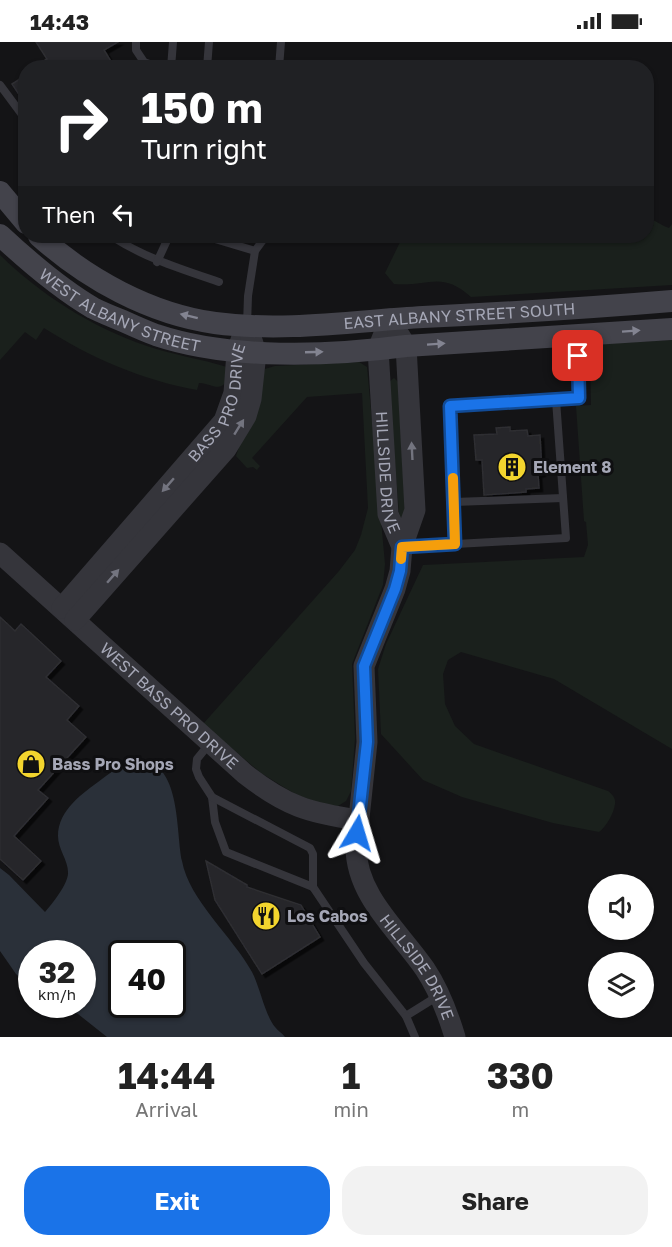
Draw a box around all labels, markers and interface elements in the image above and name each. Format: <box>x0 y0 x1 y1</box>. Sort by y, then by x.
text: 14:43 <box>30 8 89 35</box>
text: 150 m <box>141 82 263 132</box>
icon: right <box>42 84 120 162</box>
text: Turn right <box>141 133 267 165</box>
icon: left <box>107 198 140 231</box>
text: Then <box>42 201 95 228</box>
street label: WEST ALBANY STREET <box>35 264 202 356</box>
street label: EAST ALBANY STREET SOUTH <box>343 298 576 333</box>
one-way arrow <box>180 311 198 321</box>
one-way arrow <box>621 327 640 336</box>
pin <box>552 330 603 381</box>
one-way arrow <box>427 339 446 349</box>
icon: arrive <box>561 339 594 372</box>
street label: BASS PRO DRIVE <box>183 340 249 466</box>
one-way arrow <box>305 347 324 356</box>
street label: HILLSIDE DRIVE <box>372 410 405 536</box>
one-way arrow <box>234 419 245 435</box>
one-way arrow <box>407 442 416 461</box>
building icon: Element 8 <box>496 451 528 483</box>
place label: Element 8 <box>533 457 611 477</box>
one-way arrow <box>162 477 175 492</box>
one-way arrow <box>106 569 119 584</box>
street label: WEST BASS PRO DRIVE <box>96 638 243 773</box>
shop icon: Bass Pro Shops <box>15 748 47 780</box>
place label: Bass Pro Shops <box>52 754 174 774</box>
position arrow <box>325 801 389 865</box>
map controls <box>588 874 654 1018</box>
button: sound <box>588 874 654 940</box>
restaurant icon: Los Cabos <box>250 900 282 932</box>
place label: Los Cabos <box>287 906 368 926</box>
street label: HILLSIDE DRIVE <box>376 910 459 1023</box>
speed limit sign: 40 <box>108 940 186 1018</box>
button: layers <box>588 952 654 1018</box>
text: 32 <box>39 954 75 990</box>
text: km/h <box>38 985 76 1003</box>
text: 14:44 <box>118 1054 215 1097</box>
text: 1 <box>342 1054 360 1097</box>
text: 330 <box>487 1054 554 1097</box>
text: Arrival <box>135 1097 198 1121</box>
text: min <box>333 1097 369 1121</box>
text: m <box>512 1097 529 1121</box>
button: Exit <box>24 1166 330 1235</box>
button: Share <box>342 1166 648 1235</box>

